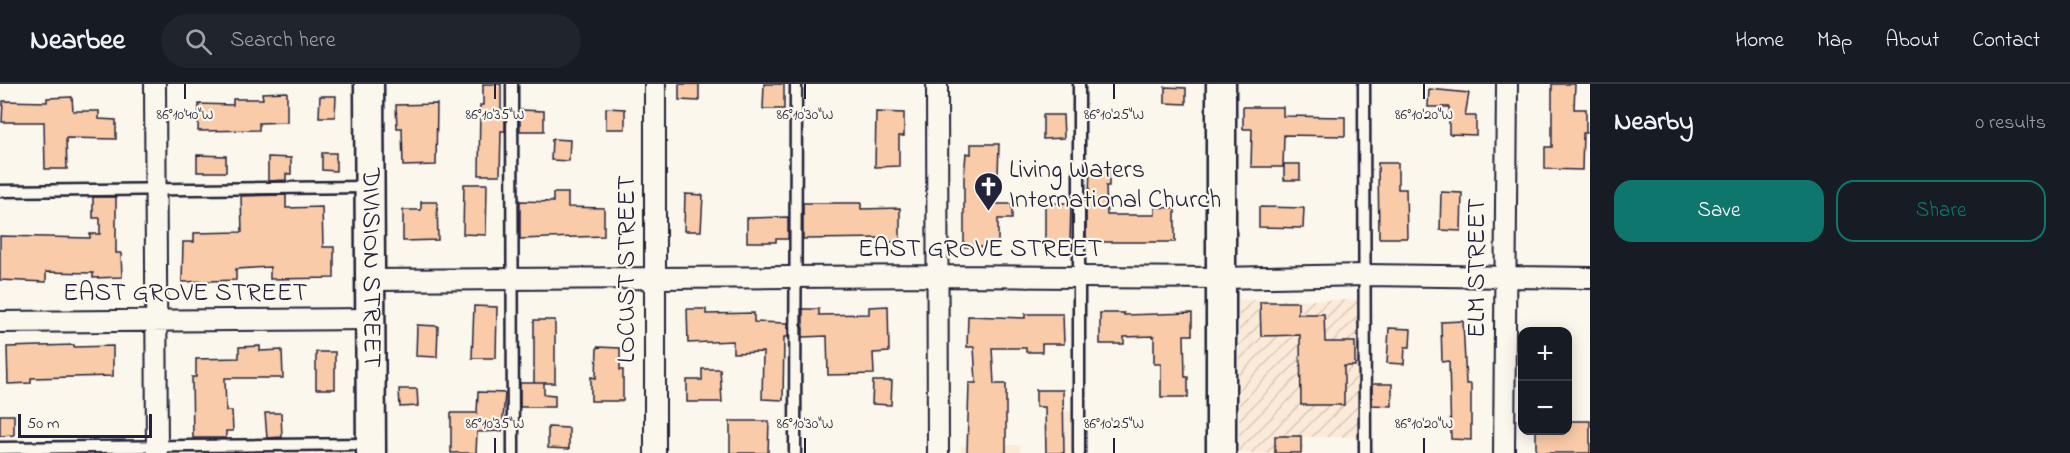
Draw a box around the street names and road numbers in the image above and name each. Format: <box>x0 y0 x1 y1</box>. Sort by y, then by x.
street label: DIVISION STREET <box>350 167 390 368</box>
street label: LOCUST STREET <box>609 175 647 363</box>
street label: ELM STREET <box>1459 198 1497 338</box>
street label: EAST GROVE STREET <box>858 231 1102 269</box>
street label: EAST GROVE STREET <box>63 275 307 313</box>

